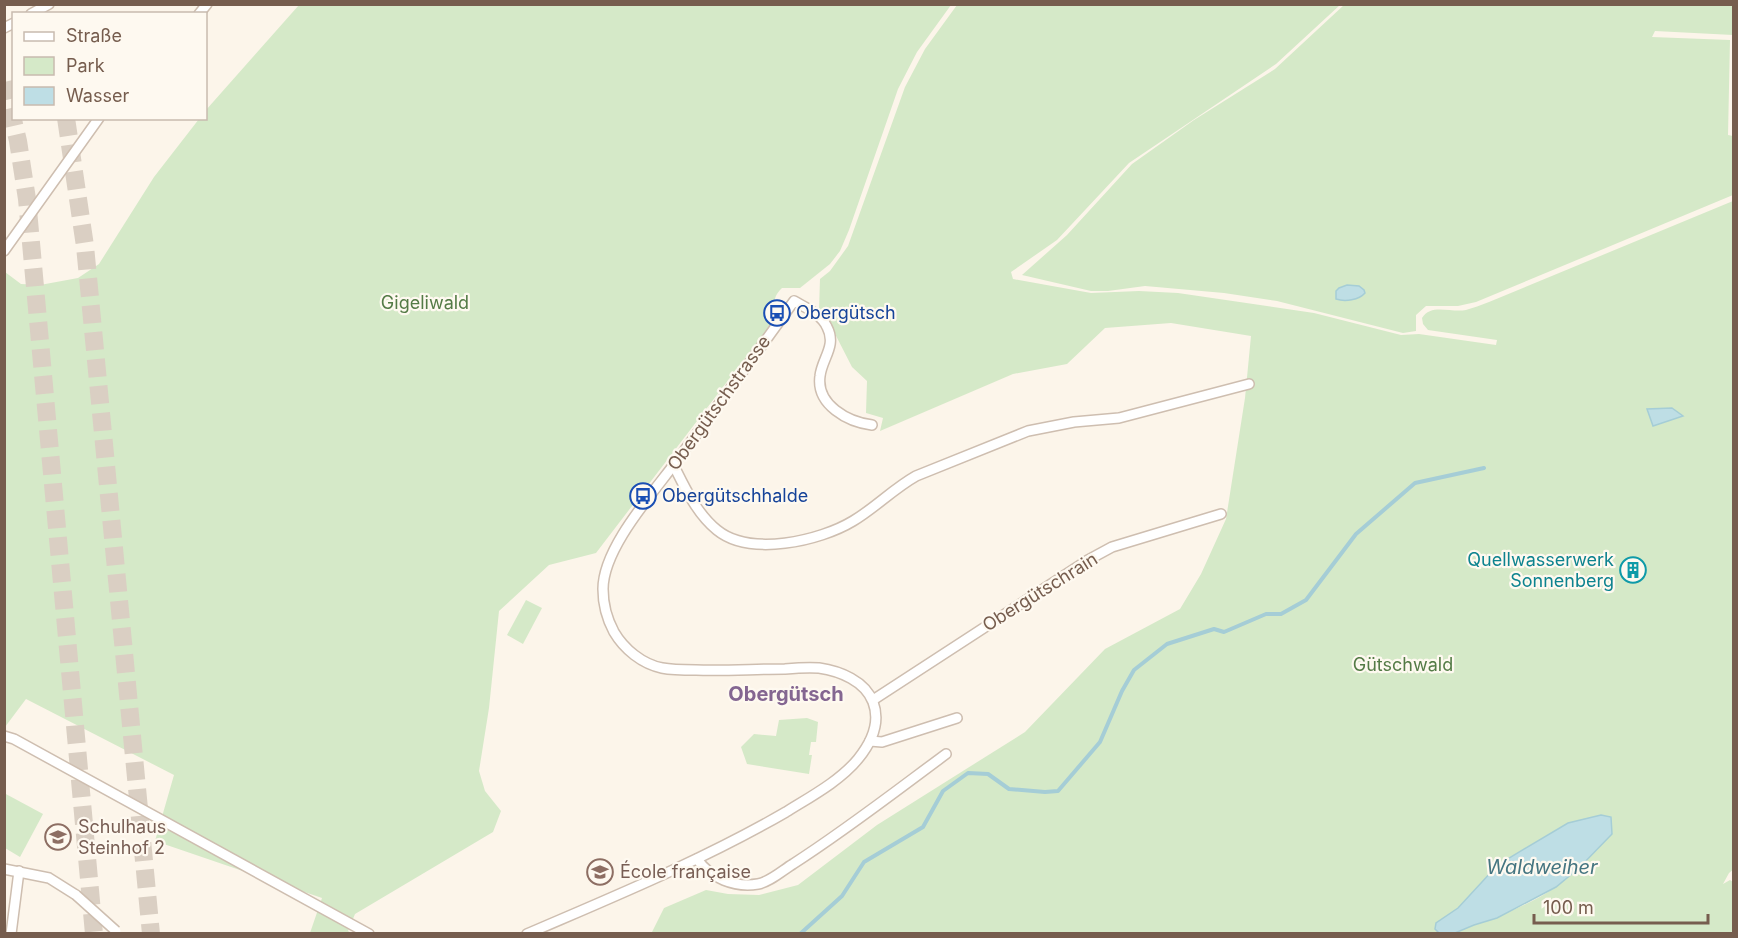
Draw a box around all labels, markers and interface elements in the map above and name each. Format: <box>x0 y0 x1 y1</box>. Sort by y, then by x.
legend <box>12 12 207 120</box>
text: Straße <box>66 25 122 46</box>
text: Park <box>66 55 105 76</box>
text: Wasser <box>66 85 129 106</box>
park label: Gigeliwald <box>381 292 469 313</box>
bus stop icon: Obergütsch <box>762 298 792 328</box>
place label: Obergütsch <box>796 302 896 323</box>
street label: Obergütschstrasse <box>663 331 775 474</box>
bus stop icon: Obergütschhalde <box>628 481 658 511</box>
place label: Obergütschhalde <box>662 485 808 506</box>
street label: Obergütschrain <box>978 548 1101 635</box>
place label: Quellwasserwerk Sonnenberg <box>1467 549 1614 591</box>
building icon: Quellwasserwerk Sonnenberg <box>1618 555 1648 585</box>
park label: Gütschwald <box>1353 654 1453 675</box>
district label: Obergütsch <box>728 682 844 706</box>
place label: Schulhaus Steinhof 2 <box>78 816 166 858</box>
school or university icon: Schulhaus Steinhof 2 <box>43 822 73 852</box>
water label: Waldweiher <box>1486 855 1598 879</box>
school or university icon: École française <box>585 857 615 887</box>
place label: École française <box>620 860 751 882</box>
scale bar <box>1534 887 1708 925</box>
text: 100 m <box>1543 897 1594 918</box>

